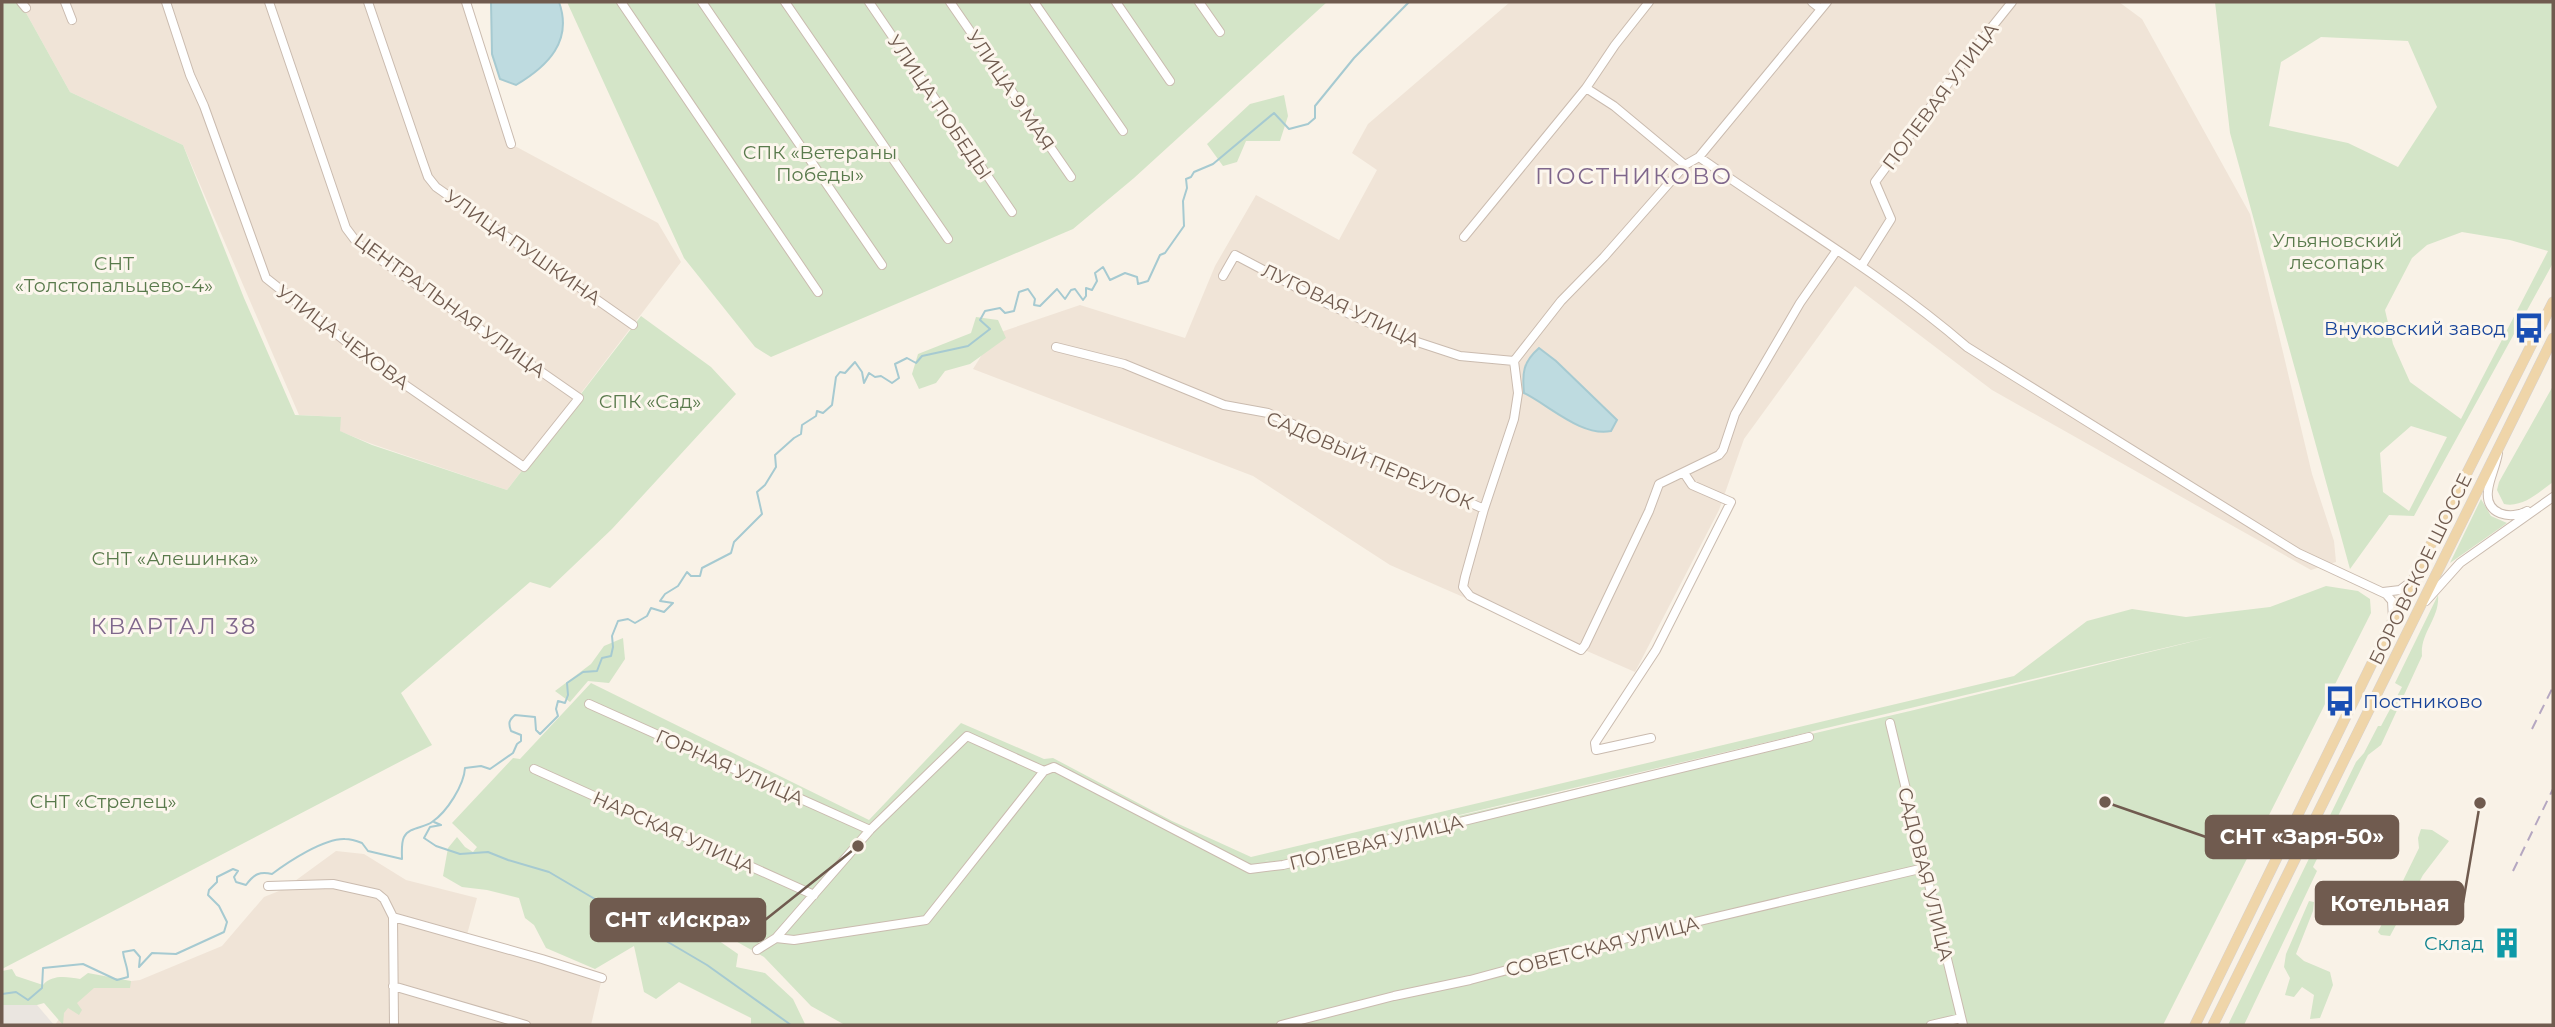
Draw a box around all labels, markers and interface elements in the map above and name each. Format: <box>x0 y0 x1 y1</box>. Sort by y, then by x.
street label: ПОЛЕВАЯ УЛИЦА <box>1878 18 2003 174</box>
street label: УЛИЦА 9 МАЯ <box>962 26 1059 155</box>
street label: УЛИЦА ПОБЕДЫ <box>883 30 997 184</box>
park label: СПК «Ветераны Победы» <box>743 141 897 186</box>
district label: ПОСТНИКОВО <box>1535 162 1733 190</box>
street label: УЛИЦА ПУШКИНА <box>440 185 605 310</box>
street label: ЦЕНТРАЛЬНАЯ УЛИЦА <box>349 228 550 383</box>
park label: Ульяновский лесопарк <box>2272 229 2402 274</box>
park label: СНТ «Толстопальцево-4» <box>15 252 213 297</box>
street label: ЛУГОВАЯ УЛИЦА <box>1258 259 1424 352</box>
street label: УЛИЦА ЧЕХОВА <box>272 280 414 395</box>
bus stop icon: Внуковский завод <box>2512 311 2546 345</box>
place label: Внуковский завод <box>2324 317 2506 340</box>
park label: СПК «Сад» <box>599 390 701 413</box>
street label: САДОВЫЙ ПЕРЕУЛОК <box>1263 406 1477 515</box>
street label: БОРОВСКОЕ ШОССЕ <box>2364 470 2477 669</box>
park label: СНТ «Алешинка» <box>91 547 259 570</box>
district label: КВАРТАЛ 38 <box>91 612 257 640</box>
bus stop icon: Постниково <box>2323 684 2357 718</box>
place label: Постниково <box>2363 690 2483 713</box>
street label: ГОРНАЯ УЛИЦА <box>652 725 807 810</box>
street label: САДОВАЯ УЛИЦА <box>1893 785 1958 963</box>
street label: НАРСКАЯ УЛИЦА <box>589 786 758 879</box>
park label: СНТ «Стрелец» <box>29 790 177 813</box>
street label: ПОЛЕВАЯ УЛИЦА <box>1287 810 1465 875</box>
callout: СНТ «Заря-50» <box>2206 816 2398 858</box>
text: СНТ «Заря-50» <box>2220 824 2384 849</box>
callout: Котельная <box>2316 882 2463 924</box>
text: Котельная <box>2330 891 2450 916</box>
callout: СНТ «Искра» <box>591 899 765 941</box>
text: СНТ «Искра» <box>605 907 751 932</box>
street label: СОВЕТСКАЯ УЛИЦА <box>1503 911 1701 982</box>
building icon: Склад <box>2490 926 2524 960</box>
place label: Склад <box>2424 932 2484 955</box>

